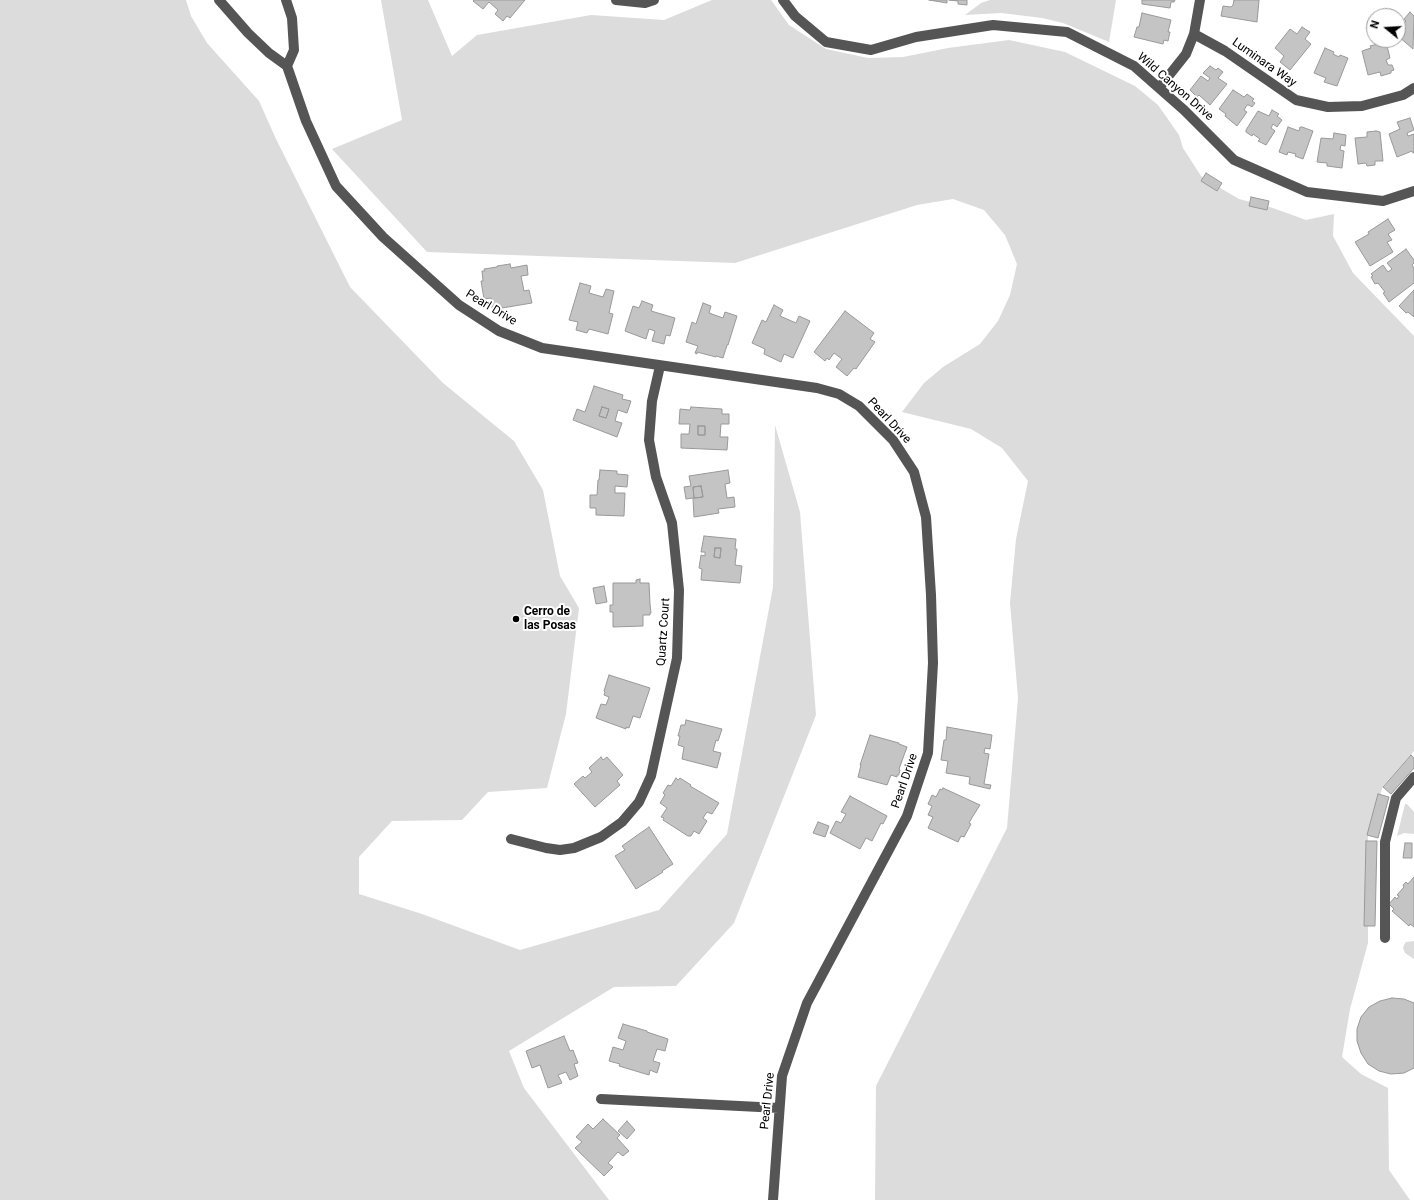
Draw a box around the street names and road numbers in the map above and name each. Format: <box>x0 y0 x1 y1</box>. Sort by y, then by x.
street label: Luminara Way <box>1229 36 1299 90</box>
street label: Wild Canyon Drive <box>1134 50 1216 124</box>
street label: Pearl Drive <box>463 287 519 329</box>
street label: Pearl Drive <box>864 395 914 447</box>
street label: Quartz Court <box>654 597 674 667</box>
street label: Pearl Drive <box>889 752 921 810</box>
street label: Pearl Drive <box>758 1072 778 1130</box>

